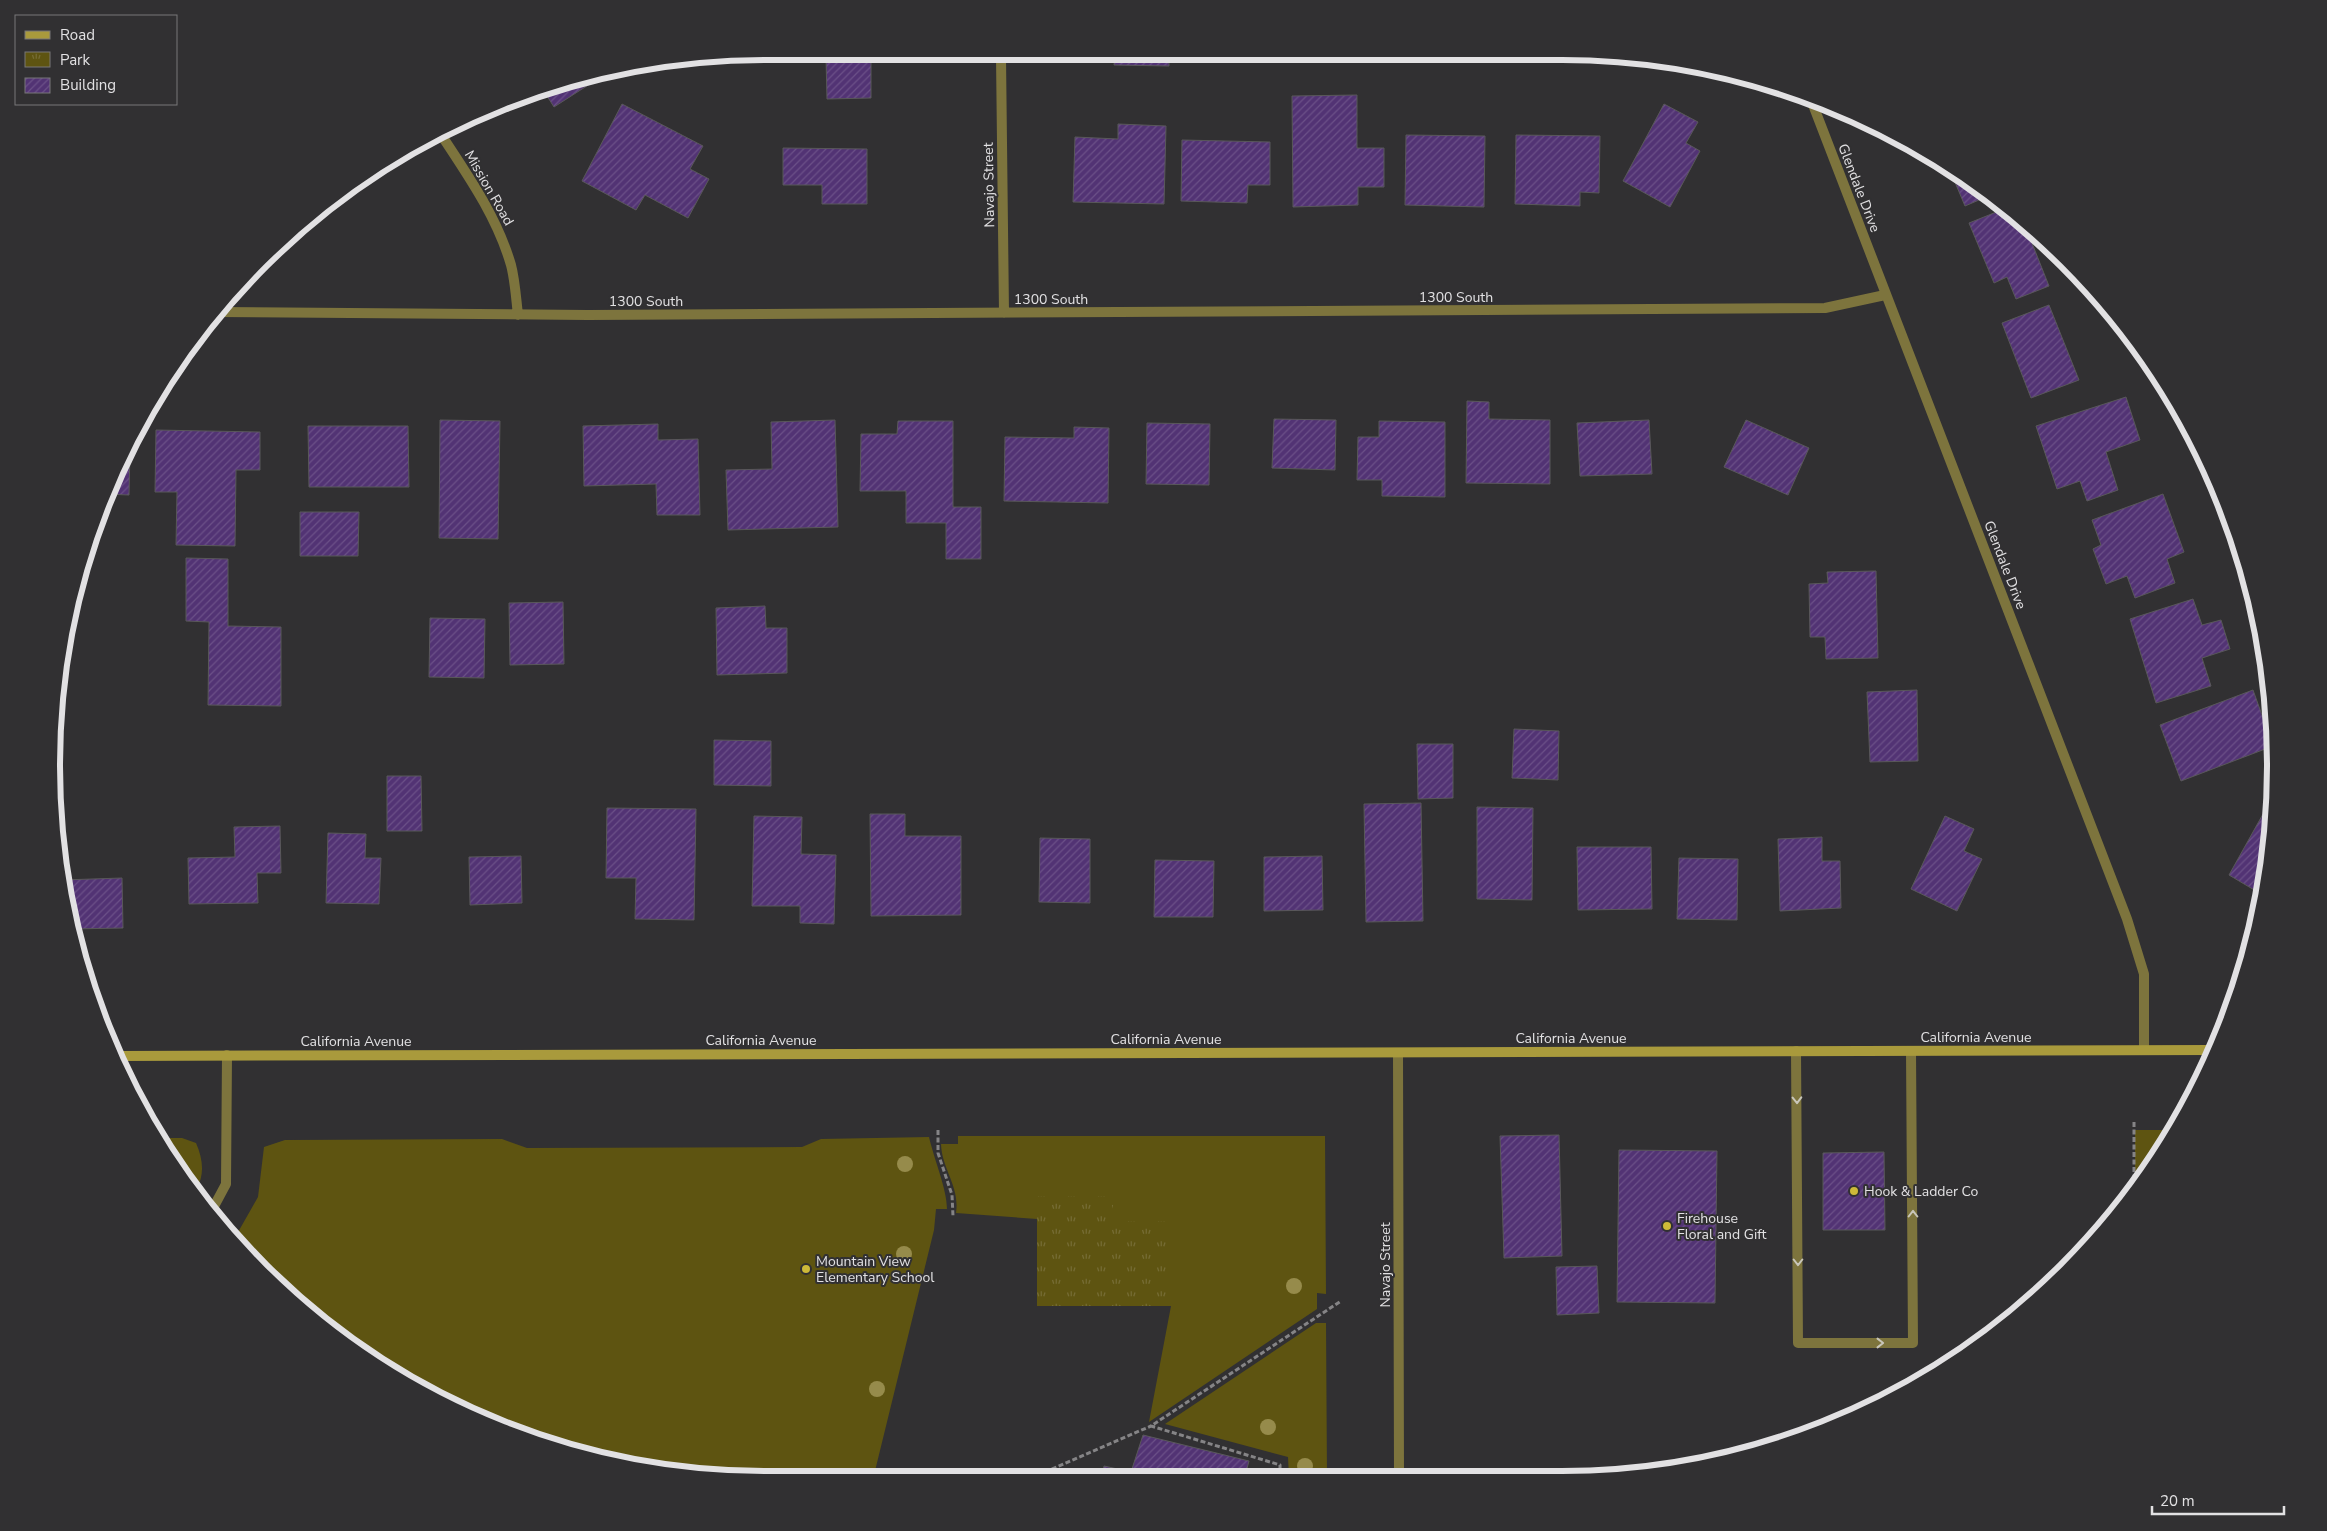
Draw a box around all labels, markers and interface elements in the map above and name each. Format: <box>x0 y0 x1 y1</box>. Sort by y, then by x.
legend <box>15 15 178 105</box>
text: Road <box>60 25 95 45</box>
text: Park <box>60 50 90 70</box>
text: Building <box>60 75 116 95</box>
street label: Glendale Drive <box>1833 141 1885 235</box>
street label: Navajo Street <box>979 142 999 228</box>
street label: Mission Road <box>460 147 518 229</box>
street label: 1300 South <box>1419 288 1493 307</box>
street label: 1300 South <box>1014 290 1088 309</box>
street label: 1300 South <box>609 292 683 311</box>
street label: Glendale Drive <box>1979 518 2031 612</box>
street label: California Avenue <box>1920 1028 2032 1047</box>
street label: California Avenue <box>1515 1029 1627 1048</box>
street label: California Avenue <box>1110 1030 1222 1049</box>
street label: California Avenue <box>705 1031 817 1050</box>
street label: California Avenue <box>300 1032 412 1051</box>
one-way arrow <box>1792 1096 1802 1104</box>
place label: Hook & Ladder Co <box>1864 1182 1978 1201</box>
marker: Hook & Ladder Co <box>1848 1185 1860 1197</box>
place label: Firehouse Floral and Gift <box>1677 1209 1767 1244</box>
one-way arrow <box>1908 1209 1918 1217</box>
marker: Firehouse Floral and Gift <box>1661 1220 1673 1232</box>
street label: Navajo Street <box>1376 1222 1395 1308</box>
place label: Mountain View Elementary School <box>816 1252 935 1287</box>
one-way arrow <box>1793 1259 1803 1267</box>
marker: Mountain View Elementary School <box>800 1263 812 1275</box>
one-way arrow <box>1876 1338 1884 1348</box>
scale bar <box>2152 1484 2284 1516</box>
text: 20 m <box>2160 1491 2195 1511</box>

